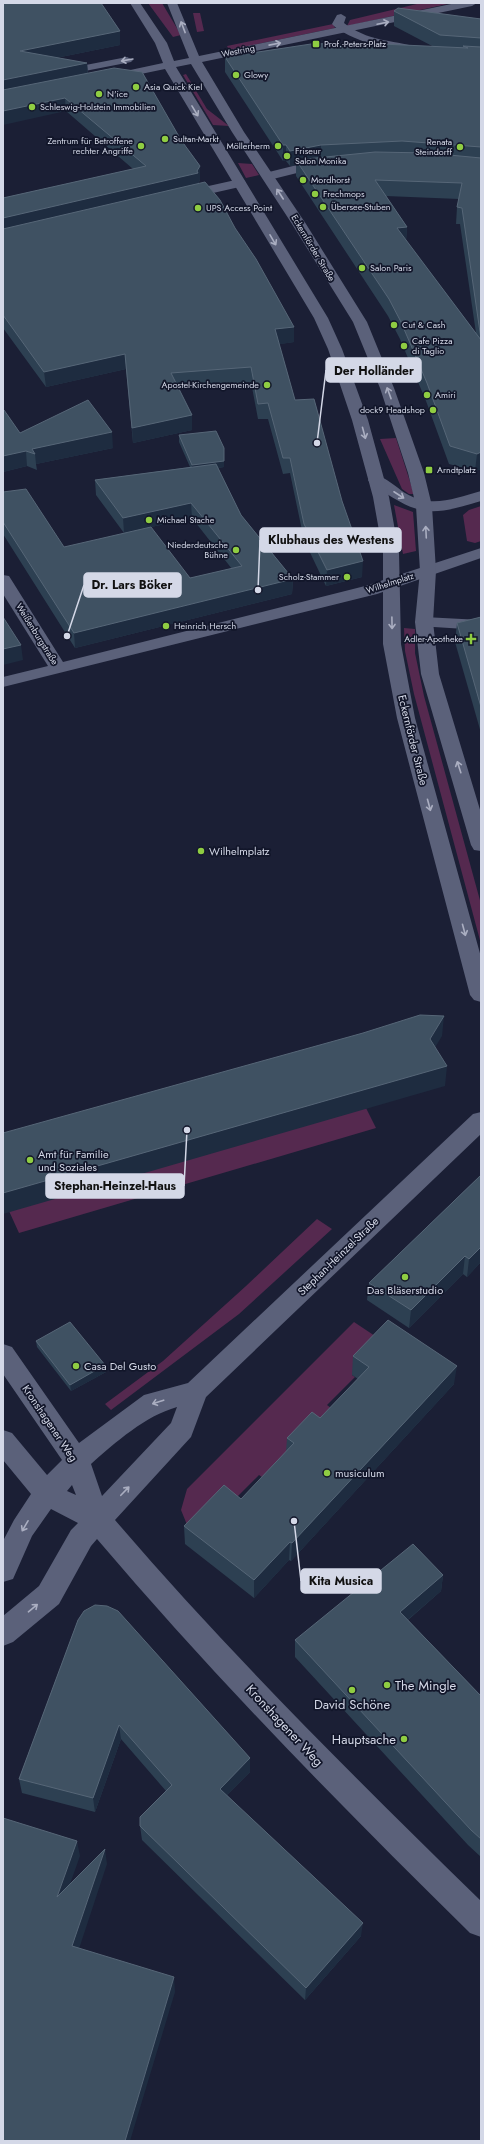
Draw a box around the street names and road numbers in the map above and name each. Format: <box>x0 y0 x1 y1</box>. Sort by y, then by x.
street label: Westring <box>220 41 256 60</box>
street label: Eckernförder Straße <box>288 212 339 284</box>
street label: Wilhelmplatz <box>364 569 415 596</box>
street label: Weißenburgstraße <box>13 600 62 667</box>
street label: Eckernförder Straße <box>394 693 432 787</box>
street label: Stephan-Heinzel-Straße <box>294 1213 382 1299</box>
street label: Kronshagener Weg <box>18 1381 82 1465</box>
street label: Kronshagener Weg <box>242 1680 328 1771</box>

